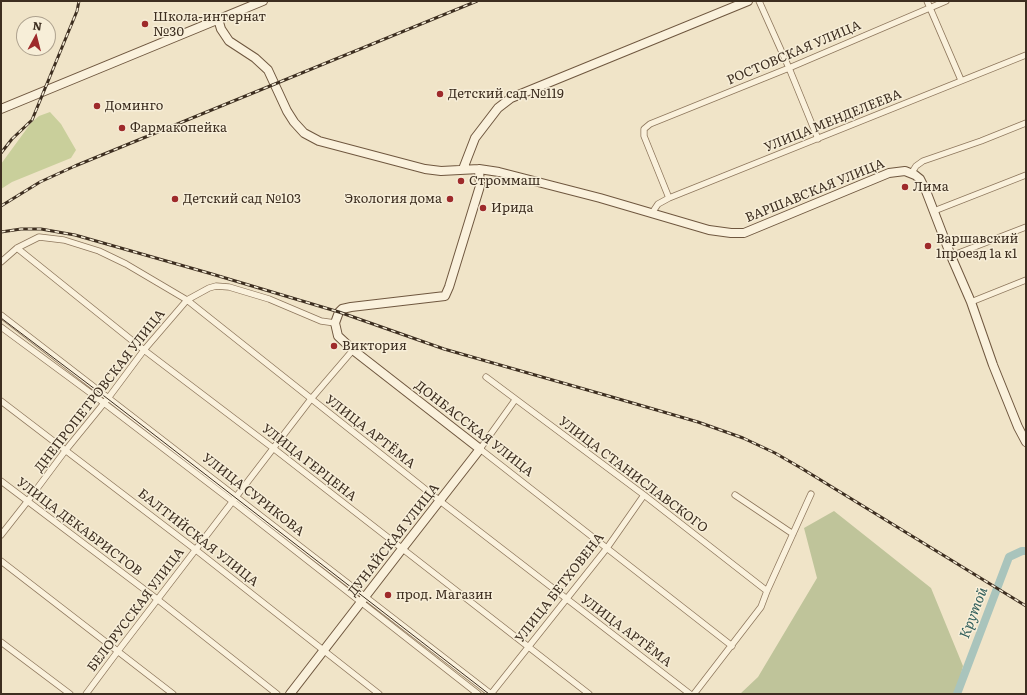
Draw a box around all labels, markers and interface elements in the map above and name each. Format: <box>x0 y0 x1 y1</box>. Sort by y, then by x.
place label: Школа-интернат №30 <box>153 9 266 40</box>
north arrow <box>16 16 56 56</box>
text: N <box>32 17 43 34</box>
street label: РОСТОВСКАЯ УЛИЦА <box>725 18 863 88</box>
marker: Школа-интернат №30 <box>140 19 150 29</box>
place label: Детский сад №119 <box>448 86 564 102</box>
street label: УЛИЦА МЕНДЕЛЕЕВА <box>762 86 904 156</box>
marker: Детский сад №119 <box>435 89 445 99</box>
place label: Доминго <box>105 98 163 114</box>
marker: Доминго <box>92 101 102 111</box>
place label: Фармакопейка <box>130 120 227 136</box>
marker: Фармакопейка <box>117 123 127 133</box>
street label: ВАРШАВСКАЯ УЛИЦА <box>743 156 887 226</box>
place label: Строммаш <box>469 173 540 189</box>
marker: Строммаш <box>456 176 466 186</box>
place label: Лима <box>913 179 949 195</box>
marker: Лима <box>900 182 910 192</box>
place label: Детский сад №103 <box>183 191 301 207</box>
place label: Экология дома <box>345 191 442 207</box>
marker: Детский сад №103 <box>170 194 180 204</box>
marker: Экология дома <box>445 194 455 204</box>
place label: Ирида <box>491 200 534 216</box>
marker: Ирида <box>478 203 488 213</box>
place label: Варшавский 1проезд 1а к1 <box>936 231 1018 262</box>
marker: Варшавский 1проезд 1а к1 <box>923 241 933 251</box>
street label: ДНЕПРОПЕТРОВСКАЯ УЛИЦА <box>32 306 168 476</box>
place label: Виктория <box>342 338 407 354</box>
marker: Виктория <box>329 341 339 351</box>
street label: ДОНБАССКАЯ УЛИЦА <box>411 378 537 480</box>
street label: УЛИЦА АРТЁМА <box>322 392 418 472</box>
street label: УЛИЦА СТАНИСЛАВСКОГО <box>555 414 711 536</box>
street label: УЛИЦА ГЕРЦЕНА <box>259 421 359 505</box>
street label: УЛИЦА СУРИКОВА <box>199 450 307 540</box>
street label: УЛИЦА ДЕКАБРИСТОВ <box>13 475 145 579</box>
street label: ДУНАЙСКАЯ УЛИЦА <box>345 481 443 599</box>
street label: БАЛТИЙСКАЯ УЛИЦА <box>134 486 262 590</box>
street label: УЛИЦА БЕТХОВЕНА <box>512 530 608 646</box>
street label: БЕЛОРУССКАЯ УЛИЦА <box>84 545 188 675</box>
water label: Крутой <box>957 585 991 641</box>
place label: прод. Магазин <box>396 587 493 603</box>
marker: прод. Магазин <box>383 590 393 600</box>
street label: УЛИЦА АРТЁМА <box>577 592 675 670</box>

